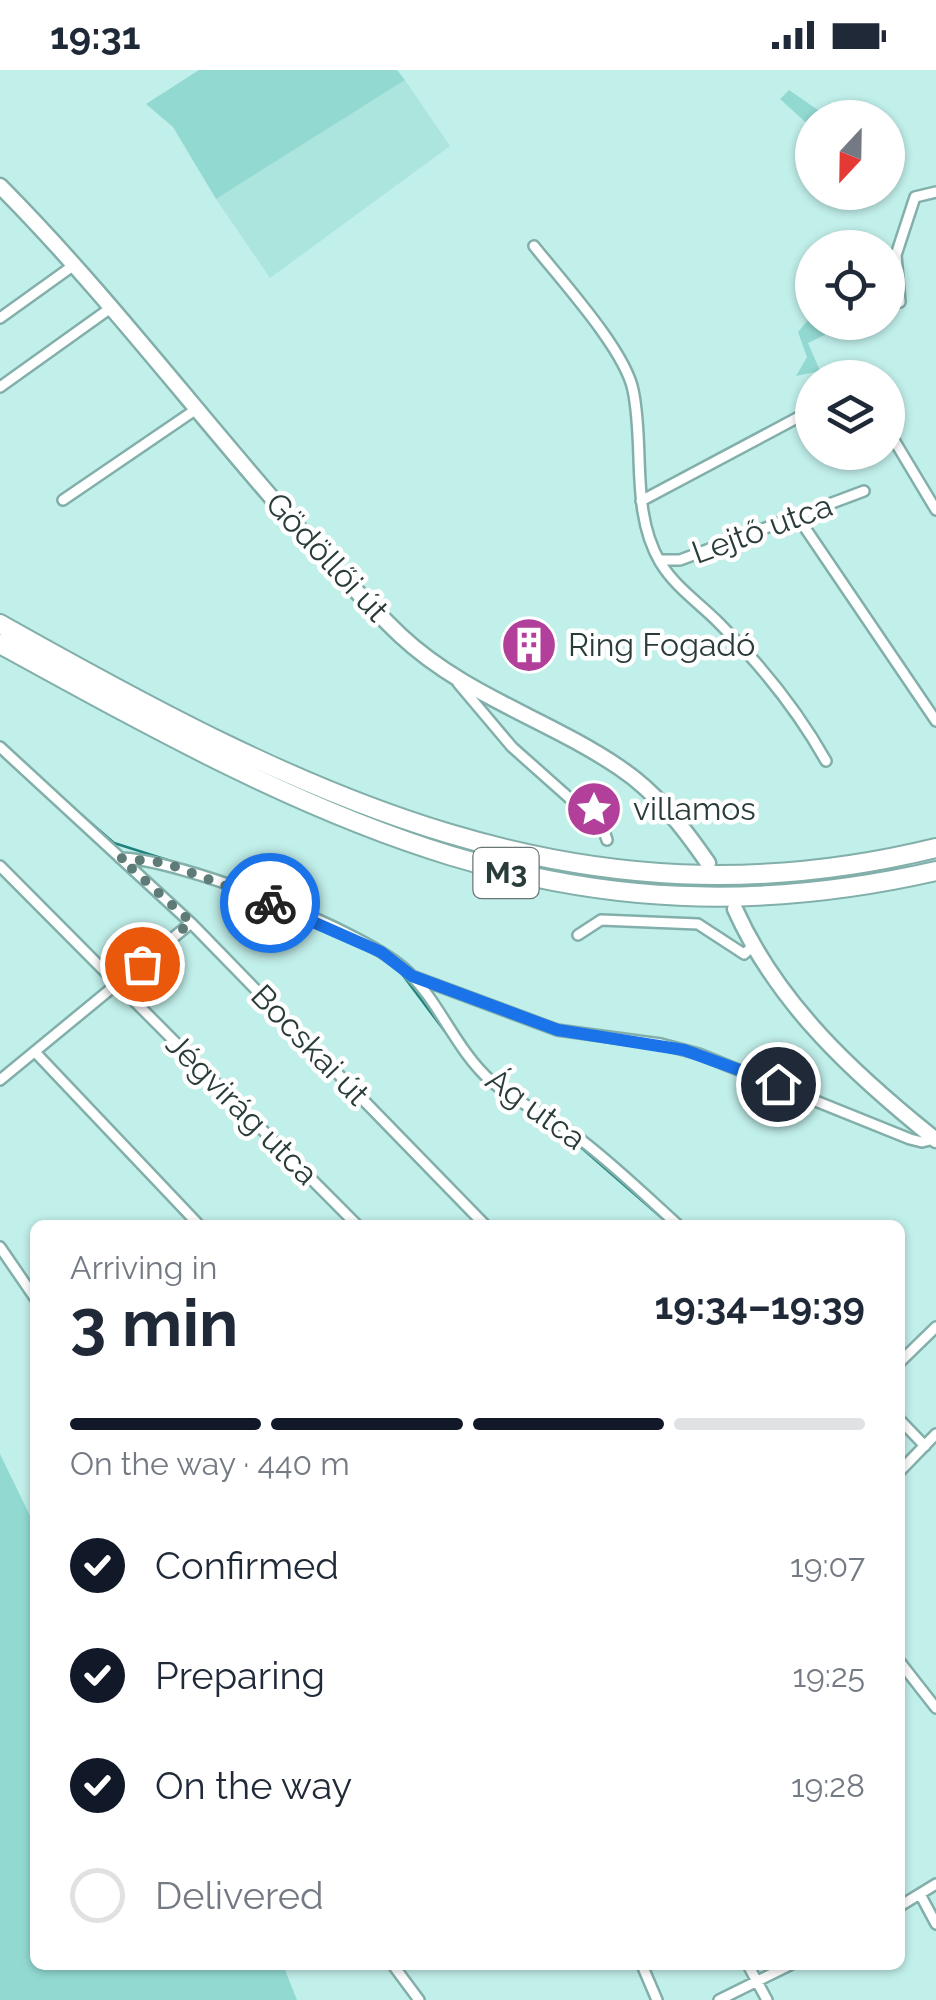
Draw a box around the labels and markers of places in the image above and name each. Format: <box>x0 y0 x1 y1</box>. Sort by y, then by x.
building icon: Ring Fogadó <box>499 615 559 675</box>
place label: Ring Fogadó <box>568 626 755 663</box>
place icon: villamos <box>564 779 624 839</box>
place label: villamos <box>633 790 756 827</box>
pin <box>100 922 185 1007</box>
pin <box>736 1042 821 1127</box>

